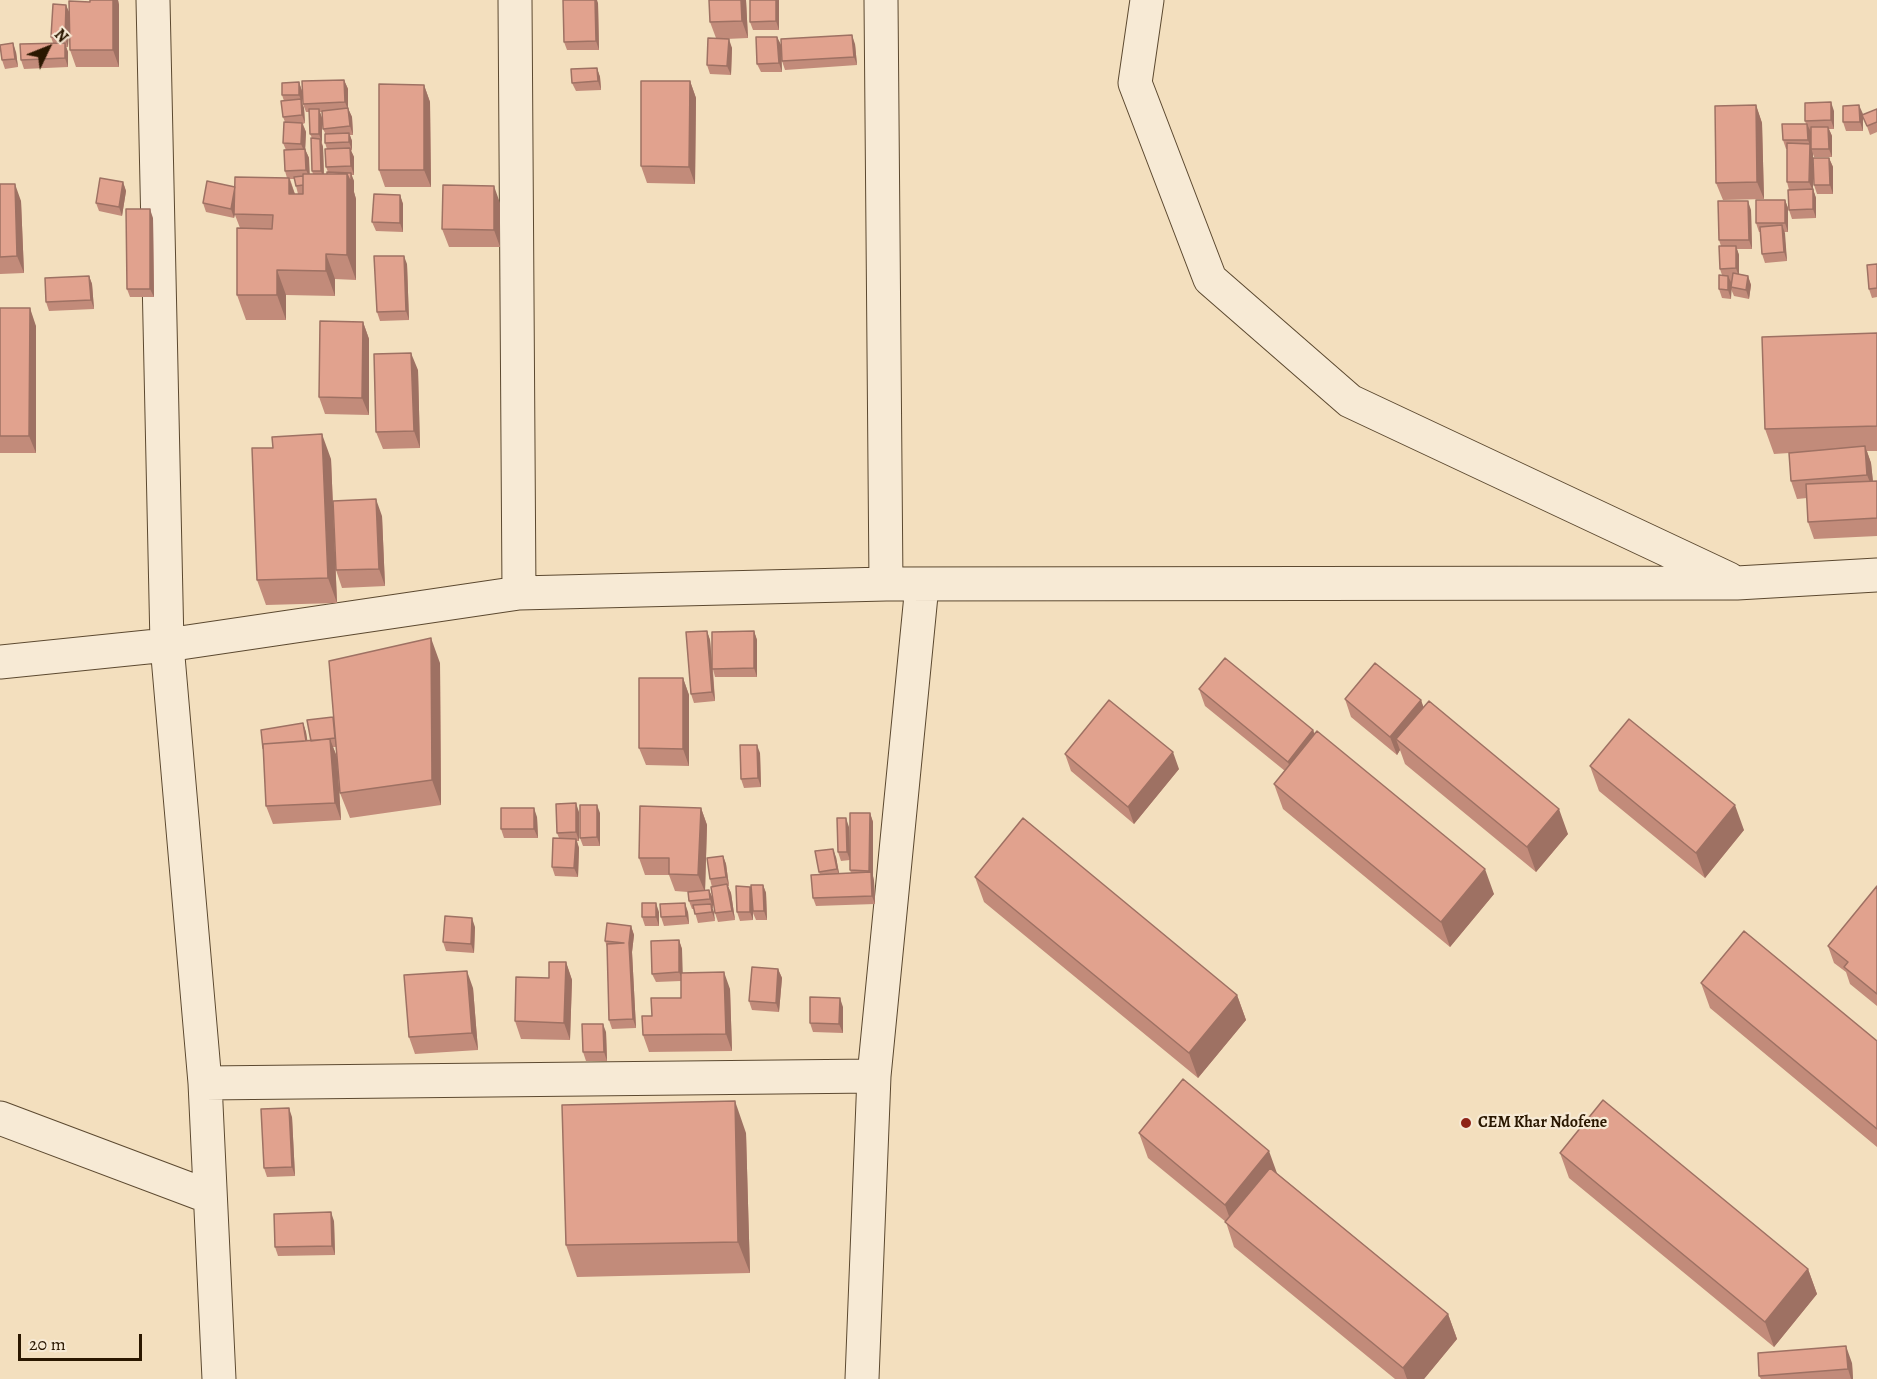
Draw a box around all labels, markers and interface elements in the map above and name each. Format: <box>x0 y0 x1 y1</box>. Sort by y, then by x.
north arrow <box>18 18 78 78</box>
text: N <box>49 24 73 47</box>
place label: CEM Khar Ndofene <box>1478 1113 1607 1133</box>
marker: CEM Khar Ndofene <box>1459 1116 1473 1130</box>
scale bar <box>21 1322 146 1360</box>
text: 20 m <box>29 1332 66 1356</box>

